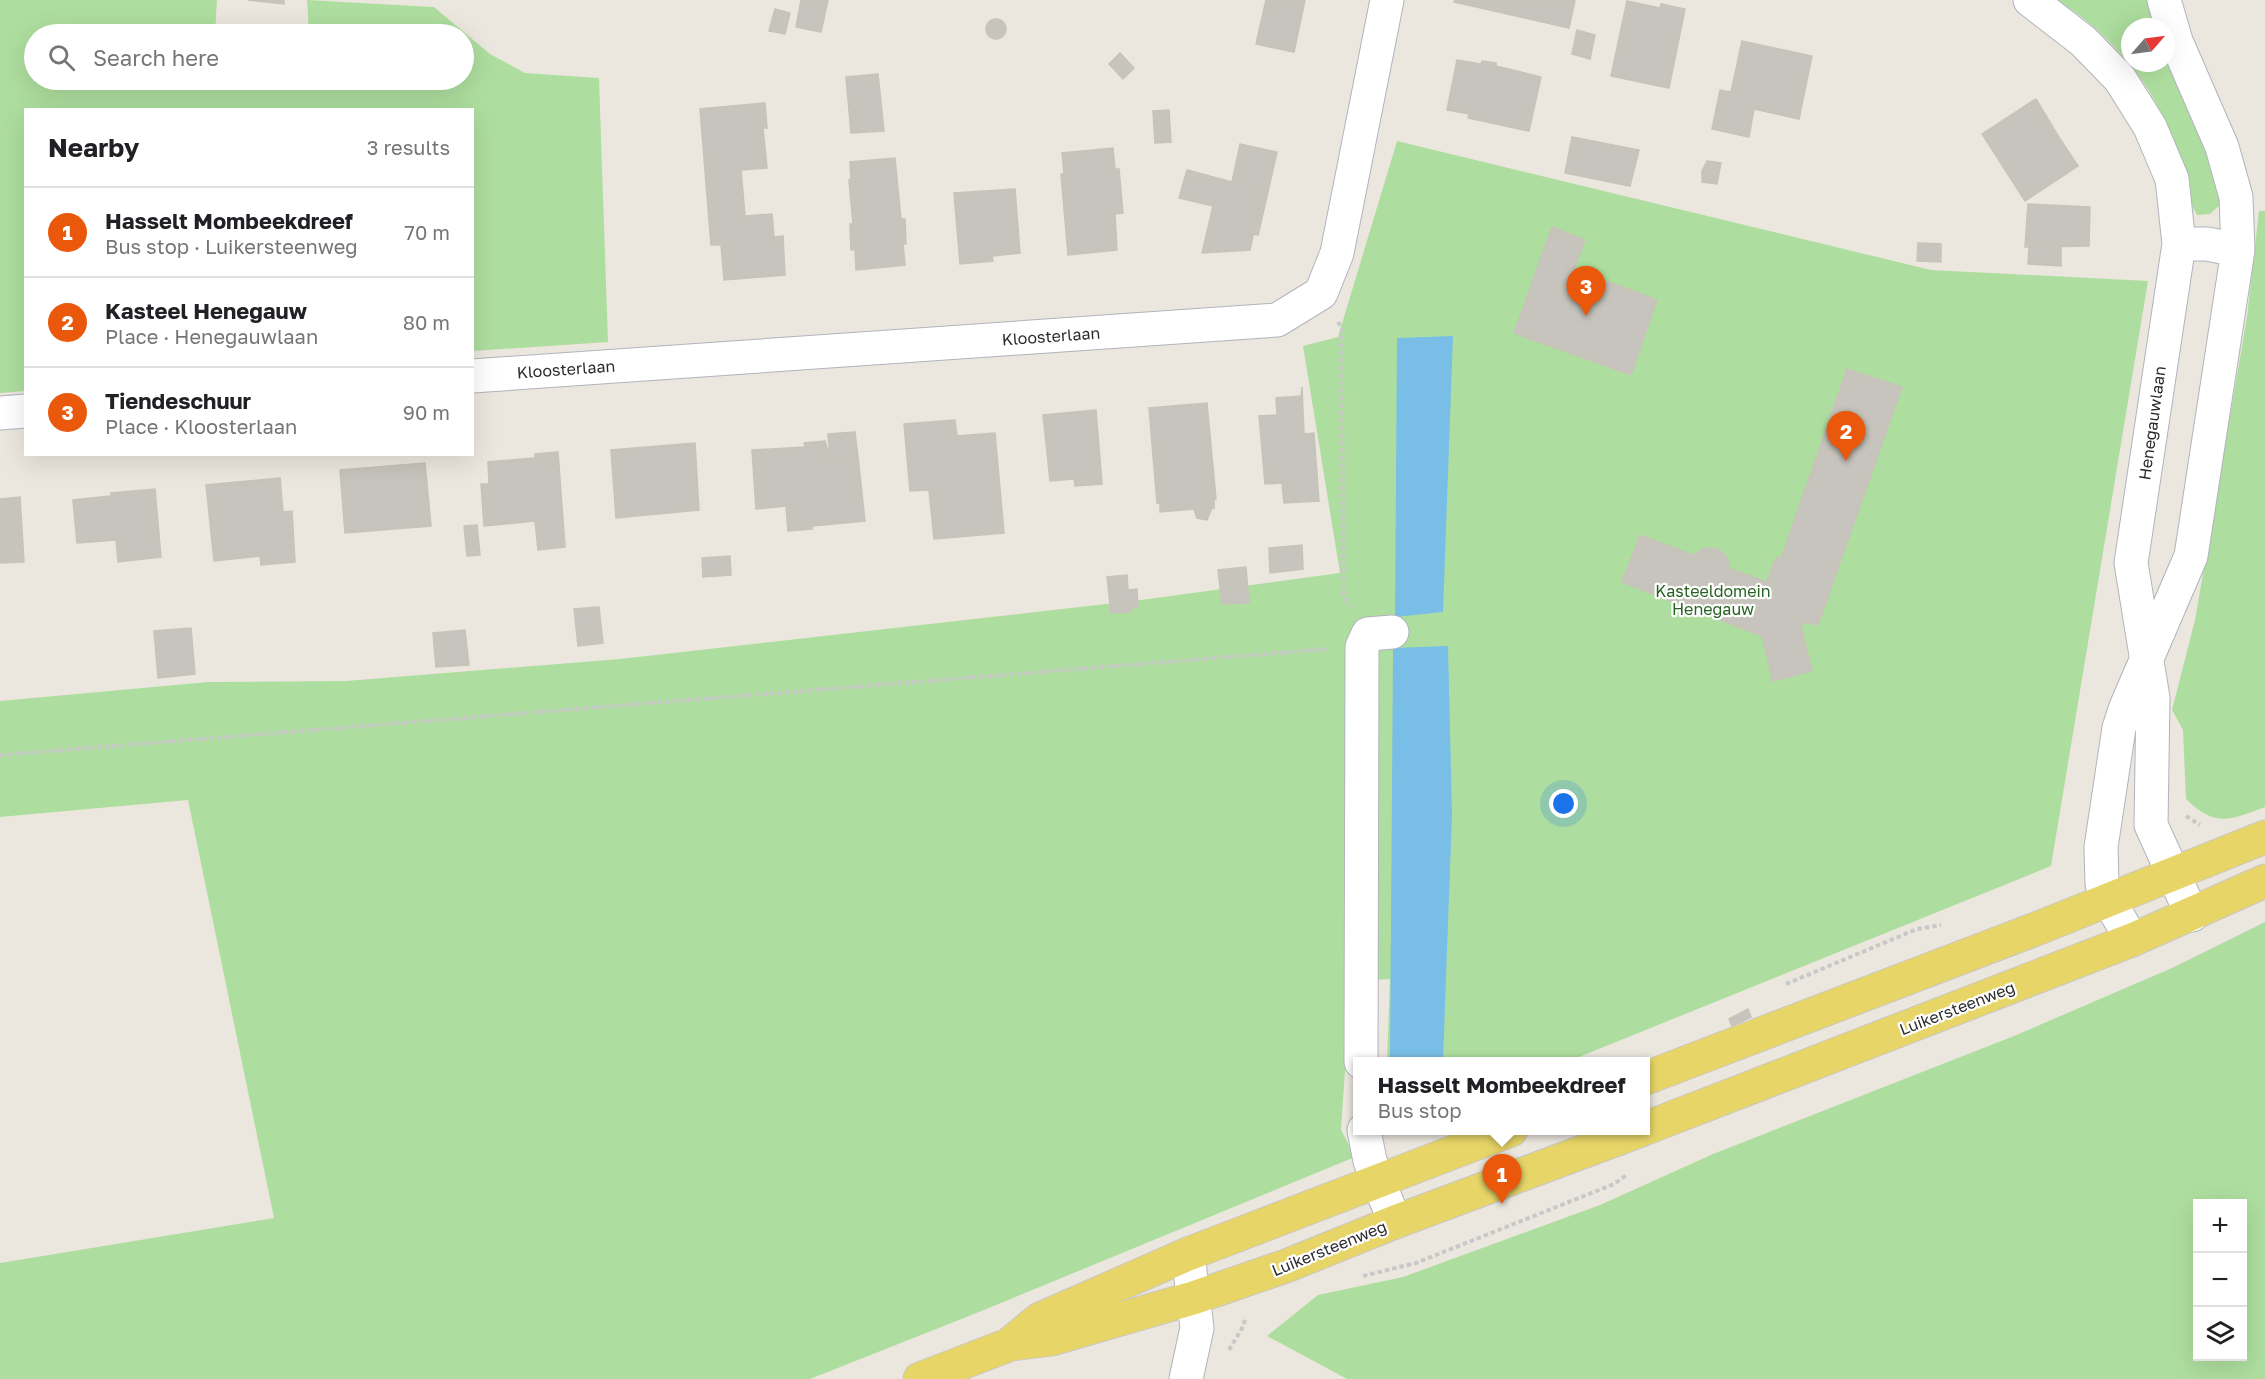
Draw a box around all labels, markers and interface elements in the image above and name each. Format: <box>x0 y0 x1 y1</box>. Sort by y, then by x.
north arrow <box>2121 18 2175 72</box>
search box <box>24 24 474 90</box>
icon: search <box>45 41 78 74</box>
text: Search here <box>93 44 219 71</box>
text: Nearby <box>48 132 139 163</box>
text: 3 results <box>367 135 450 159</box>
text: Hasselt Mombeekdreef <box>105 207 353 234</box>
text: 1 <box>62 220 73 244</box>
text: 70 m <box>404 220 450 244</box>
text: Bus stop · Luikersteenweg <box>105 234 358 258</box>
pin: 3 <box>1566 266 1606 316</box>
text: Kasteel Henegauw <box>105 297 307 324</box>
text: 2 <box>61 310 74 334</box>
text: 80 m <box>403 310 450 334</box>
street label: Kloosterlaan <box>1001 323 1101 349</box>
text: Place · Henegauwlaan <box>105 324 318 348</box>
street label: Kloosterlaan <box>516 356 616 382</box>
street label: Henegauwlaan <box>2134 365 2170 481</box>
text: Tiendeschuur <box>105 387 251 414</box>
text: 3 <box>61 400 74 424</box>
text: 90 m <box>403 400 450 424</box>
pin: 2 <box>1826 412 1866 461</box>
text: Place · Kloosterlaan <box>105 414 297 438</box>
park label: Kasteeldomein Henegauw <box>1655 581 1771 619</box>
your location <box>1549 789 1578 818</box>
street label: Luikersteenweg <box>1896 977 2018 1039</box>
popup <box>1353 1057 1650 1135</box>
text: Hasselt Mombeekdreef <box>1378 1071 1625 1098</box>
text: Bus stop <box>1378 1098 1462 1122</box>
pin: 1 <box>1482 1154 1522 1204</box>
map controls <box>2193 1199 2247 1361</box>
button: + <box>2193 1199 2247 1253</box>
street label: Luikersteenweg <box>1269 1216 1389 1280</box>
button: − <box>2193 1253 2247 1307</box>
button: layers <box>2193 1307 2247 1361</box>

